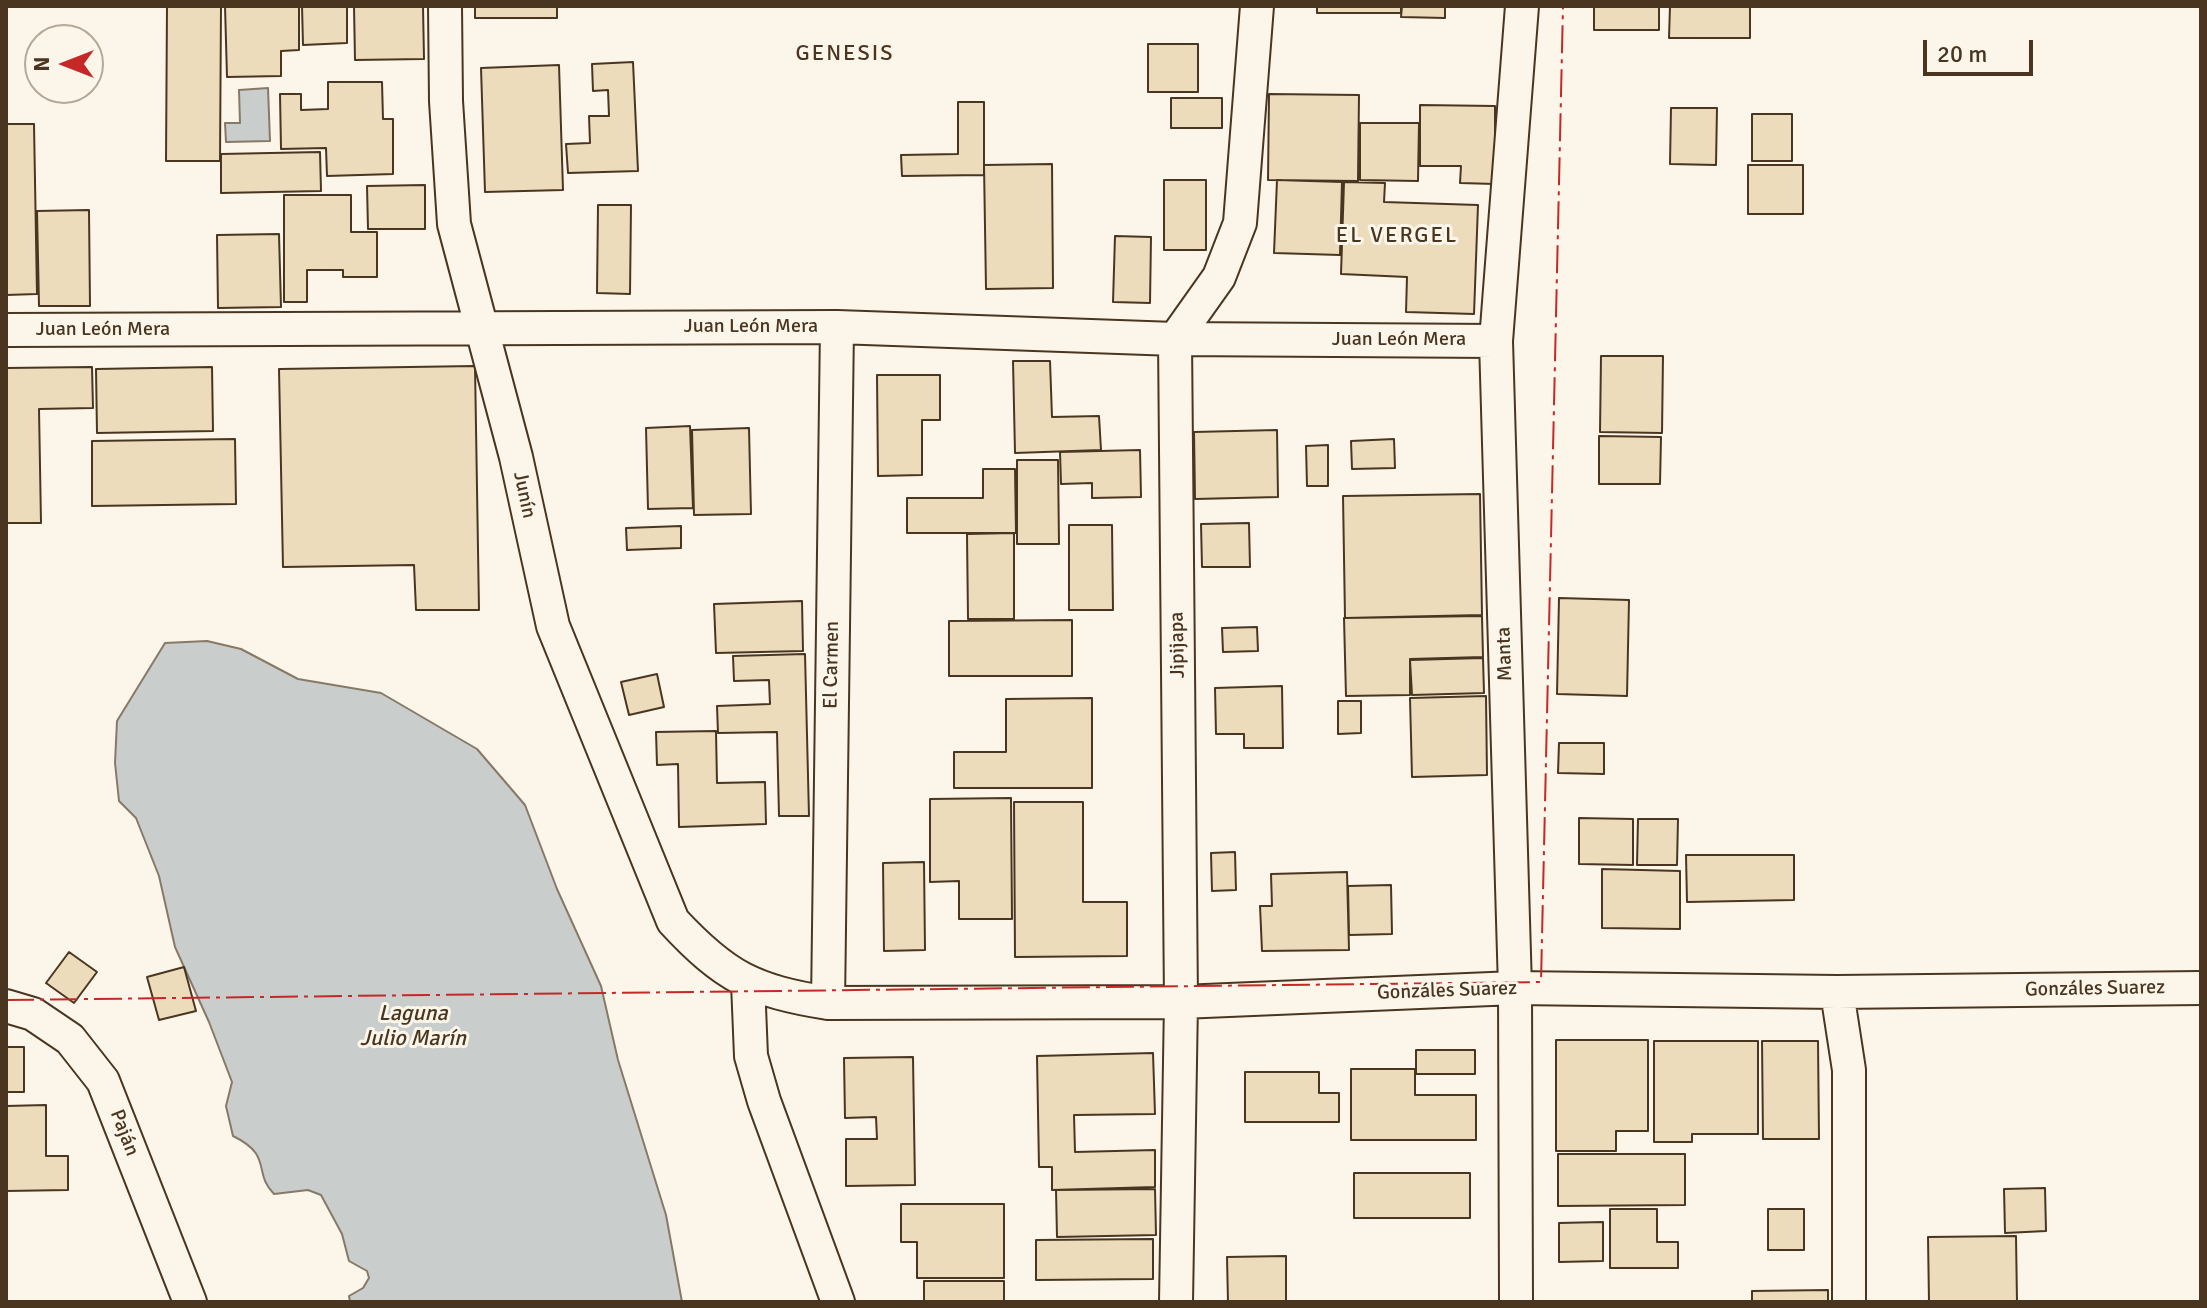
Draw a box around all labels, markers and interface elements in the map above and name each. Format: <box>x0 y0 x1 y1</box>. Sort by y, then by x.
north arrow <box>24 24 104 104</box>
scale bar <box>1927 24 2037 74</box>
text: 20 m <box>1937 39 1987 69</box>
district label: GENESIS <box>796 41 894 67</box>
text: N <box>28 56 55 72</box>
district label: EL VERGEL <box>1336 223 1458 249</box>
street label: Juan León Mera <box>684 315 818 339</box>
street label: Juan León Mera <box>36 318 170 342</box>
street label: Juan León Mera <box>1332 328 1466 352</box>
street label: Junín <box>507 469 541 521</box>
street label: Jipijapa <box>1165 611 1191 679</box>
street label: El Carmen <box>819 621 845 709</box>
street label: Manta <box>1492 626 1518 682</box>
street label: Gonzáles Suarez <box>2025 976 2165 1002</box>
street label: Gonzáles Suarez <box>1377 977 1517 1005</box>
water label: Laguna Julio Marín <box>360 1001 466 1052</box>
street label: Paján <box>104 1106 144 1160</box>

